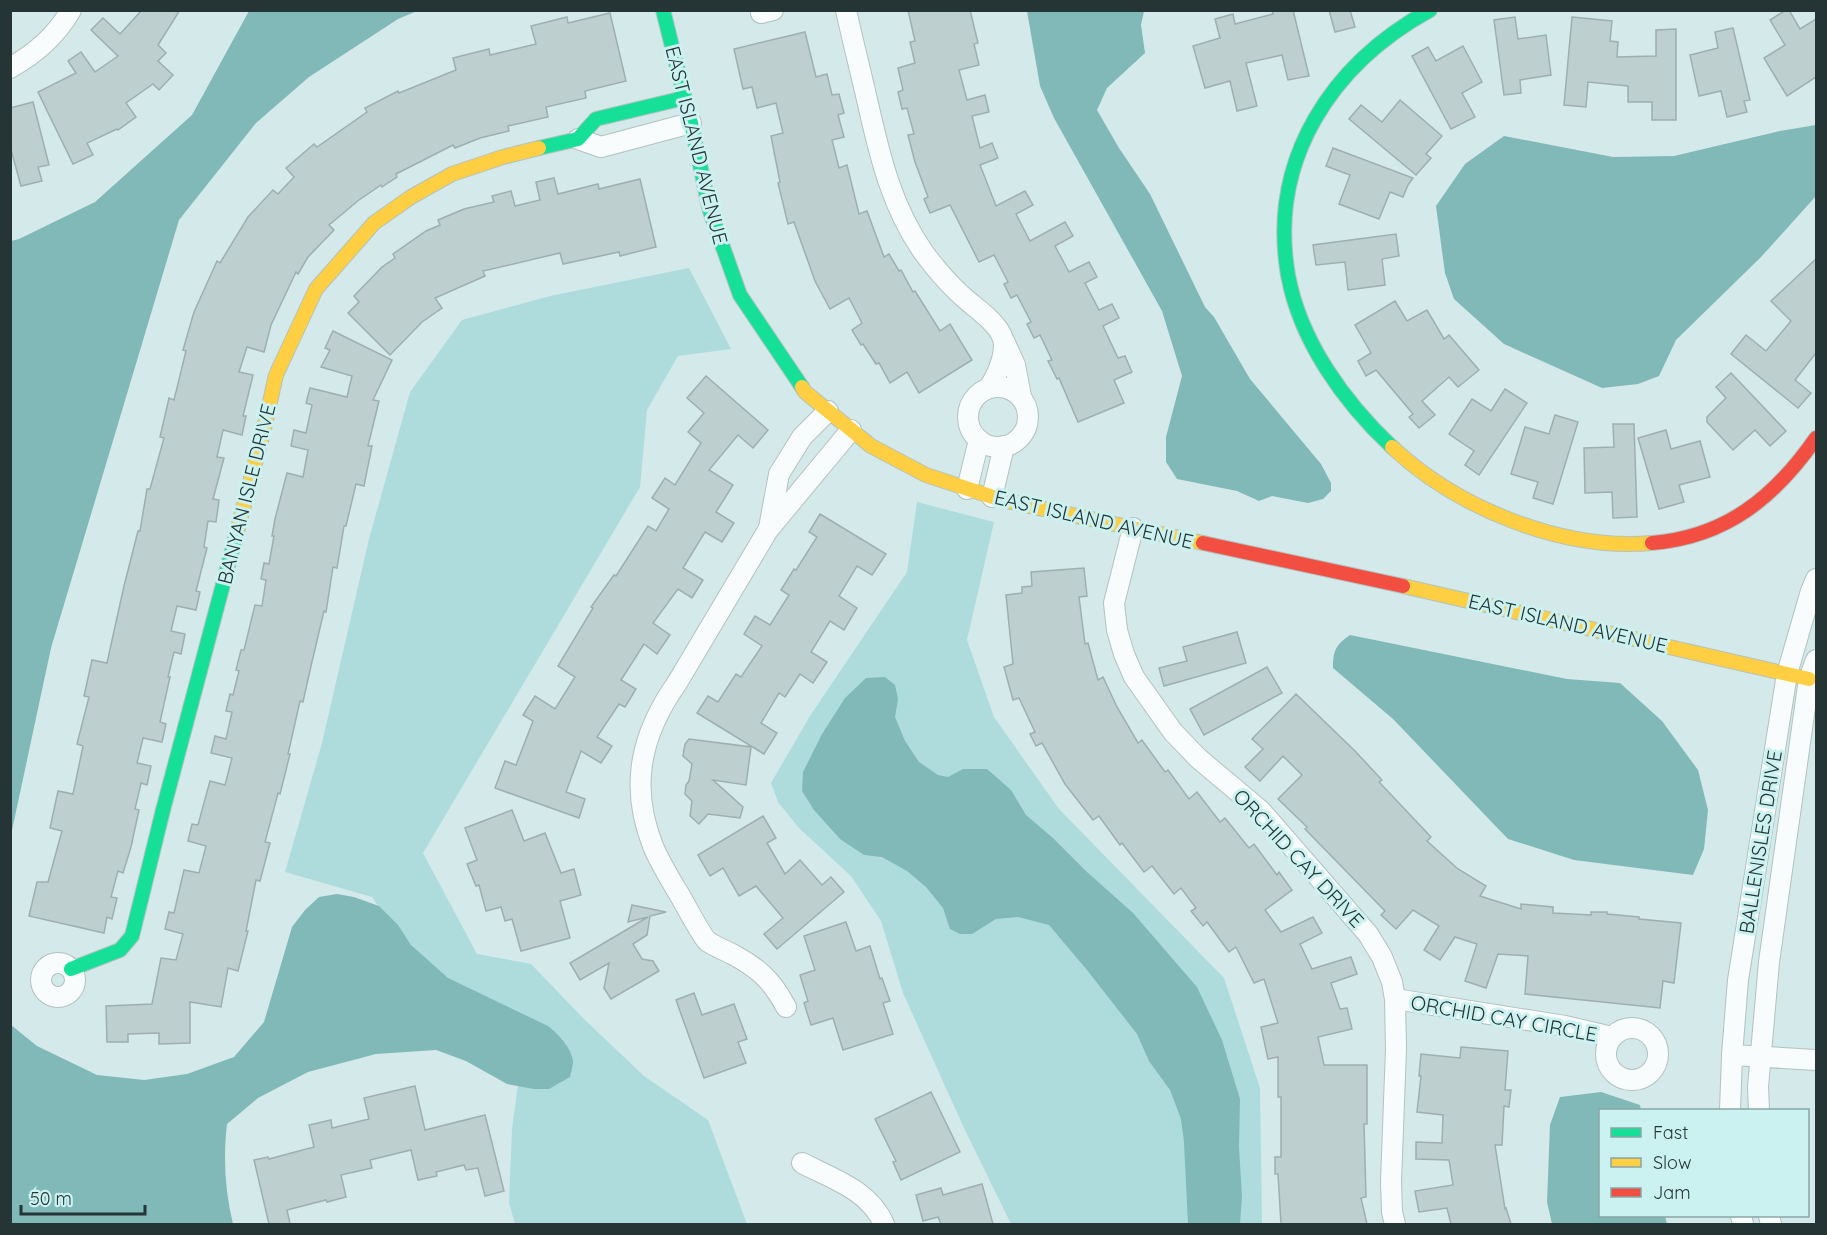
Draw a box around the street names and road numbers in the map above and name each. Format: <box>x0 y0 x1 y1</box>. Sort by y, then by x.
street label: EAST ISLAND AVENUE <box>660 43 734 247</box>
street label: BANYAN ISLE DRIVE <box>211 401 281 587</box>
street label: EAST ISLAND AVENUE <box>992 484 1196 554</box>
street label: EAST ISLAND AVENUE <box>1466 588 1670 658</box>
street label: BALLENISLES DRIVE <box>1733 748 1787 936</box>
street label: ORCHID CAY DRIVE <box>1228 784 1370 932</box>
street label: ORCHID CAY CIRCLE <box>1409 989 1599 1047</box>

